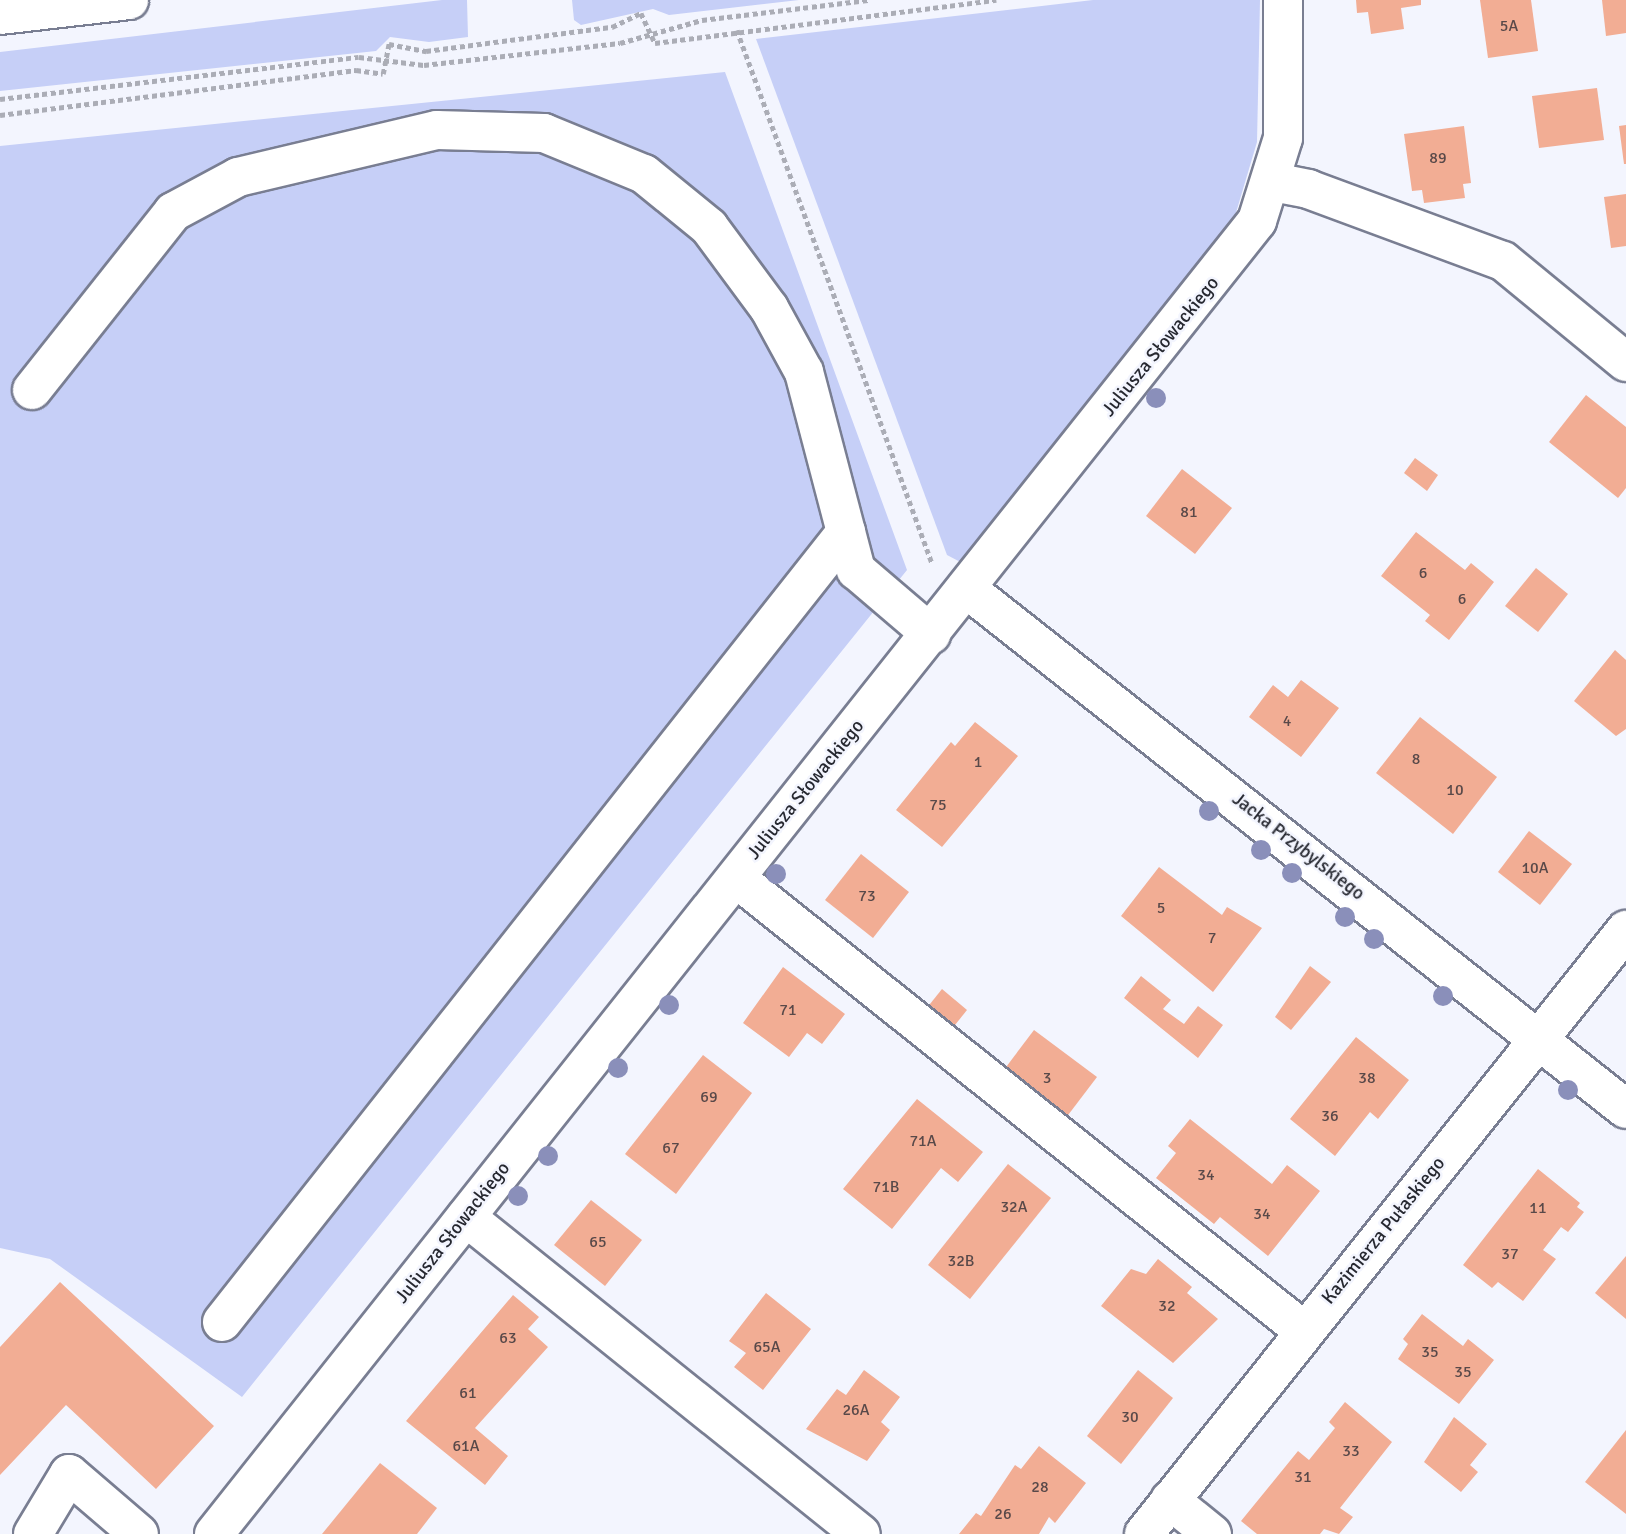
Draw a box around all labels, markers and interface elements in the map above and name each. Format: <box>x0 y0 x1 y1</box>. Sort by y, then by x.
house number: 5A <box>1500 16 1518 36</box>
house number: 89 <box>1429 148 1447 168</box>
street label: Juliusza Słowackiego <box>1098 273 1224 421</box>
house number: 81 <box>1180 502 1198 522</box>
house number: 6 <box>1419 563 1427 583</box>
house number: 6 <box>1458 589 1466 609</box>
house number: 4 <box>1283 711 1291 731</box>
street label: Juliusza Słowackiego <box>743 716 869 864</box>
house number: 8 <box>1412 749 1420 769</box>
house number: 1 <box>974 752 982 772</box>
house number: 10 <box>1446 780 1464 800</box>
street label: Jacka Przybylskiego <box>1227 788 1369 906</box>
house number: 75 <box>929 795 947 815</box>
house number: 10A <box>1521 858 1549 878</box>
house number: 73 <box>858 886 876 906</box>
house number: 5 <box>1157 898 1165 918</box>
house number: 7 <box>1208 928 1216 948</box>
house number: 71 <box>779 1000 797 1020</box>
house number: 3 <box>1043 1068 1051 1088</box>
house number: 38 <box>1358 1068 1376 1088</box>
house number: 69 <box>700 1087 718 1107</box>
house number: 36 <box>1321 1106 1339 1126</box>
house number: 71A <box>909 1131 937 1151</box>
house number: 67 <box>662 1138 680 1158</box>
street label: Kazimierza Pułaskiego <box>1318 1153 1450 1309</box>
street label: Juliusza Słowackiego <box>391 1158 515 1308</box>
house number: 34 <box>1197 1165 1215 1185</box>
house number: 71B <box>873 1177 899 1197</box>
house number: 32A <box>1000 1197 1028 1217</box>
house number: 11 <box>1529 1198 1547 1218</box>
house number: 34 <box>1253 1204 1271 1224</box>
house number: 65 <box>589 1232 607 1252</box>
house number: 37 <box>1501 1244 1519 1264</box>
house number: 32B <box>948 1251 974 1271</box>
house number: 32 <box>1158 1296 1176 1316</box>
house number: 63 <box>499 1328 517 1348</box>
house number: 65A <box>753 1337 781 1357</box>
house number: 35 <box>1421 1342 1439 1362</box>
house number: 35 <box>1454 1362 1472 1382</box>
house number: 61 <box>459 1383 477 1403</box>
house number: 26A <box>842 1400 870 1420</box>
house number: 30 <box>1121 1407 1139 1427</box>
house number: 61A <box>452 1436 480 1456</box>
house number: 33 <box>1342 1441 1360 1461</box>
house number: 31 <box>1294 1467 1312 1487</box>
house number: 28 <box>1031 1477 1049 1497</box>
house number: 26 <box>994 1504 1012 1524</box>

